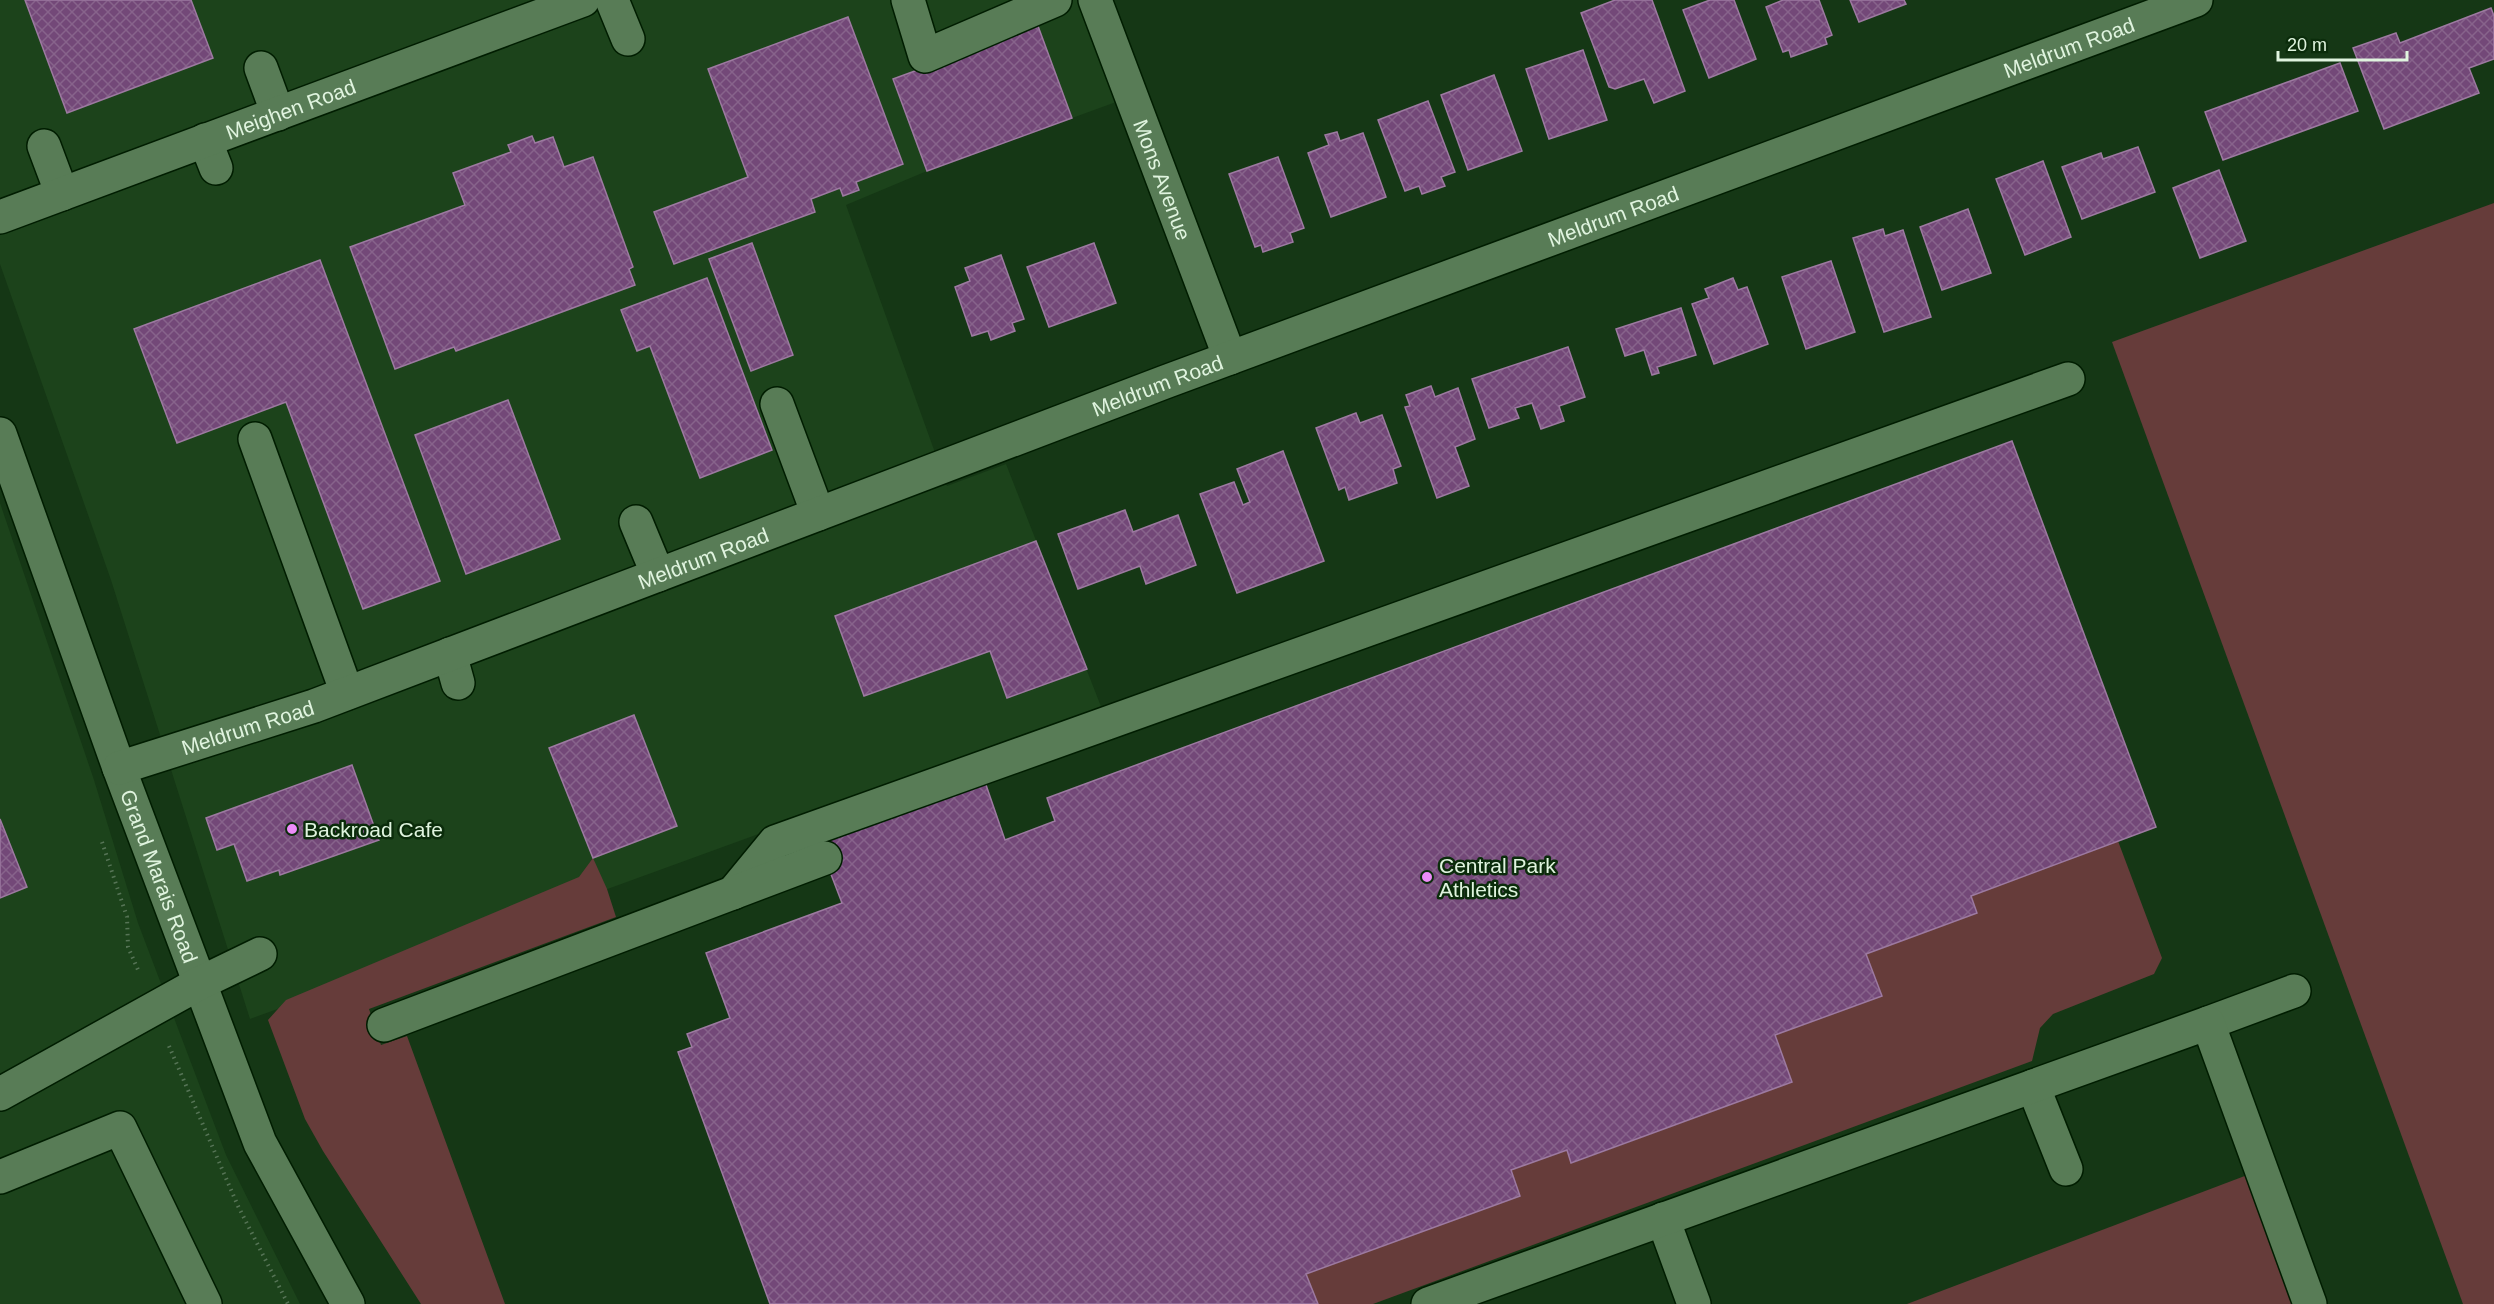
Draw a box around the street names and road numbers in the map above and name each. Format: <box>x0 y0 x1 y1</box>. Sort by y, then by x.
street label: Meldrum Road <box>2000 12 2137 82</box>
street label: Meighen Road <box>222 74 359 143</box>
street label: Mons Avenue <box>1130 116 1196 243</box>
street label: Meldrum Road <box>1544 181 1682 251</box>
street label: Meldrum Road <box>1089 350 1226 420</box>
street label: Meldrum Road <box>635 523 772 593</box>
street label: Meldrum Road <box>179 695 317 759</box>
street label: Grand Marais Road <box>117 786 203 966</box>

